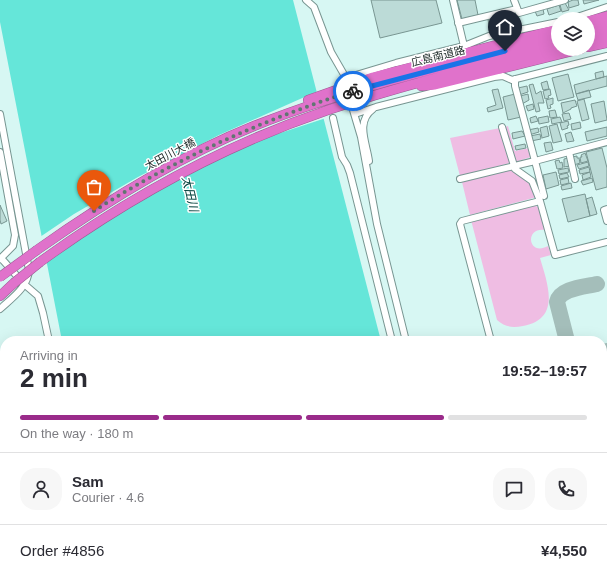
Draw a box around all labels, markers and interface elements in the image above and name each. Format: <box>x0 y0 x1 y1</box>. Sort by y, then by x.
pin <box>488 10 522 51</box>
map controls <box>551 12 595 56</box>
button: layers <box>551 12 595 56</box>
icon: home <box>494 16 516 38</box>
street label: 広島南道路 <box>410 44 466 68</box>
courier <box>333 71 373 111</box>
icon: bike <box>342 80 364 102</box>
street label: 太田川大橋 <box>143 136 197 172</box>
pin <box>77 170 111 211</box>
water label: 太田川 <box>179 175 201 215</box>
icon: bag <box>83 176 105 198</box>
text: Arriving in <box>20 348 78 363</box>
text: 19:52–19:57 <box>502 362 587 379</box>
text: 2 min <box>20 363 88 393</box>
text: On the way · 180 m <box>20 426 133 441</box>
button: person <box>20 468 62 510</box>
button: chat <box>493 468 535 510</box>
button: phone <box>545 468 587 510</box>
text: Sam <box>72 473 104 490</box>
text: Courier · 4.6 <box>72 490 144 505</box>
text: Order #4856 <box>20 542 104 559</box>
text: ¥4,550 <box>541 542 587 559</box>

